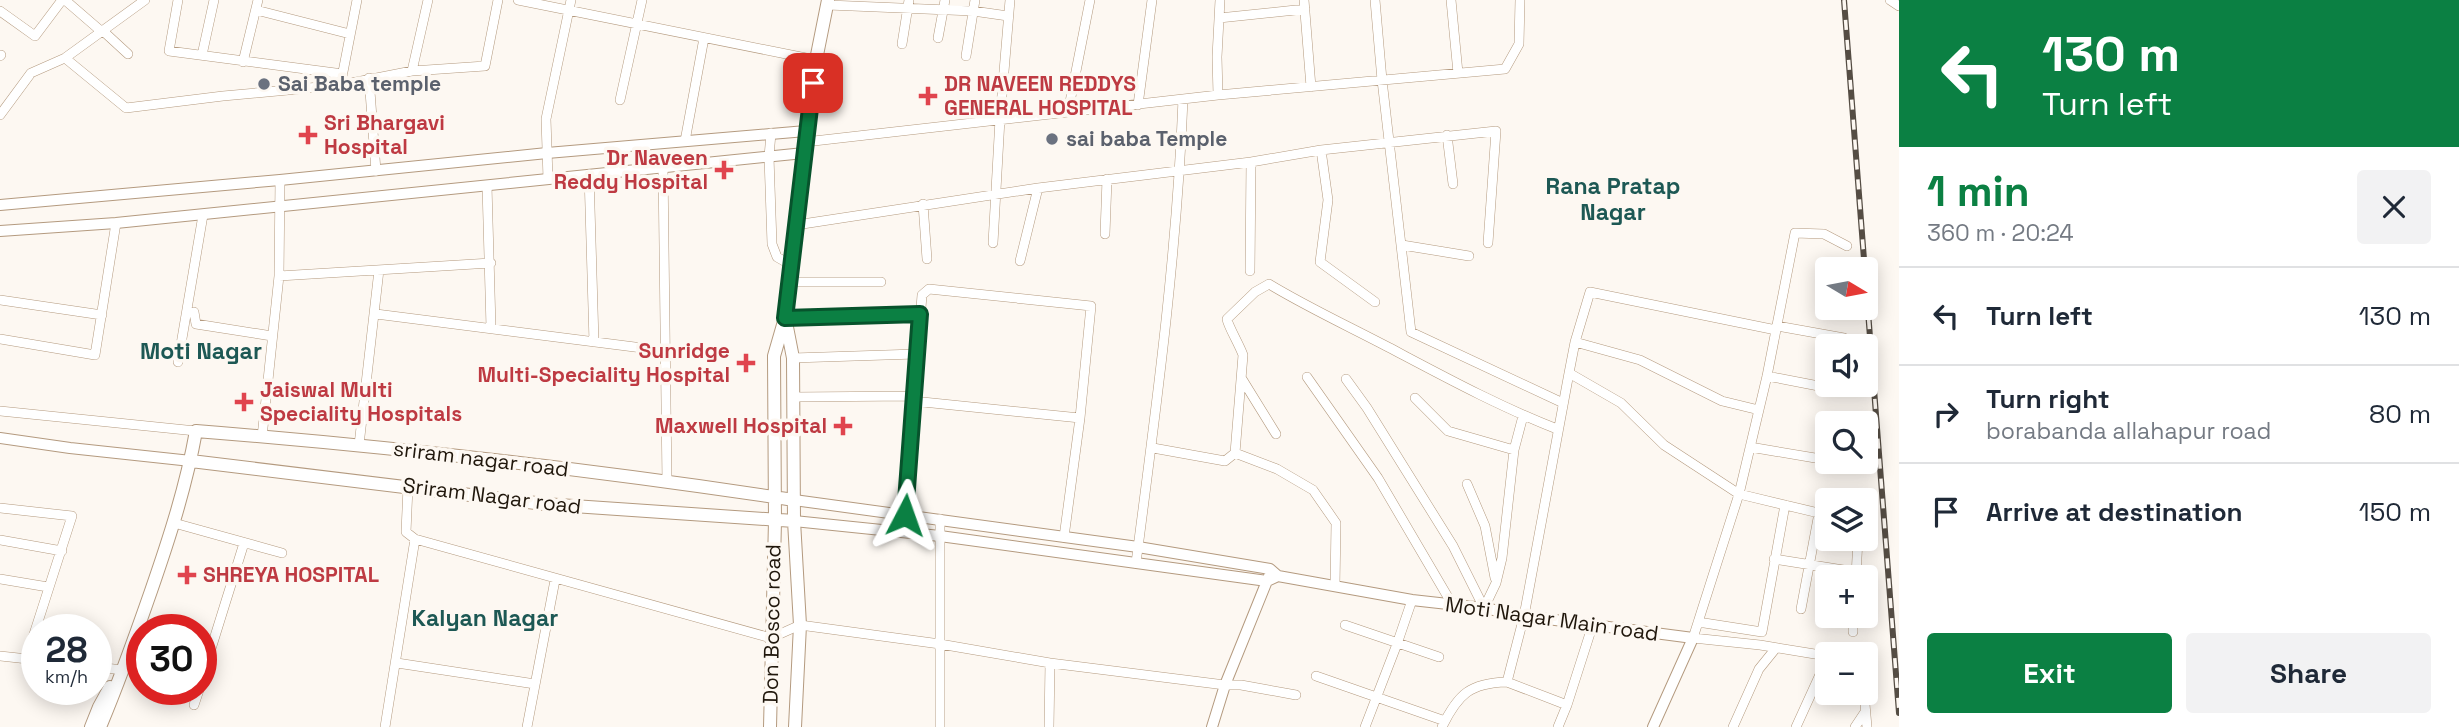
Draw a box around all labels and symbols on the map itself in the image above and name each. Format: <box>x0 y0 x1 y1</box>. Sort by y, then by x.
pin <box>783 53 843 113</box>
place label: Sai Baba temple <box>278 70 441 97</box>
place label: DR NAVEEN REDDYS GENERAL HOSPITAL <box>944 70 1136 121</box>
marker: Sai Baba temple <box>256 76 272 92</box>
marker: DR NAVEEN REDDYS GENERAL HOSPITAL <box>918 86 938 106</box>
place label: Sri Bhargavi Hospital <box>324 109 445 160</box>
marker: Sri Bhargavi Hospital <box>298 125 318 145</box>
place label: sai baba Temple <box>1066 125 1227 152</box>
marker: sai baba Temple <box>1044 131 1060 147</box>
place label: Dr Naveen Reddy Hospital <box>554 144 708 195</box>
marker: Dr Naveen Reddy Hospital <box>714 160 734 180</box>
district label: Rana Pratap Nagar <box>1546 171 1680 227</box>
north arrow <box>1815 257 1878 320</box>
district label: Moti Nagar <box>140 336 262 366</box>
place label: Sunridge Multi-Speciality Hospital <box>478 337 730 388</box>
marker: Sunridge Multi-Speciality Hospital <box>736 353 756 373</box>
place label: Jaiswal Multi Speciality Hospitals <box>260 376 462 427</box>
marker: Jaiswal Multi Speciality Hospitals <box>234 392 254 412</box>
place label: Maxwell Hospital <box>655 412 827 439</box>
marker: Maxwell Hospital <box>833 416 853 436</box>
street label: sriram nagar road <box>392 434 570 483</box>
street label: Sriram Nagar road <box>401 471 583 520</box>
position arrow <box>868 478 942 552</box>
street label: Don Bosco road <box>757 544 786 704</box>
place label: SHREYA HOSPITAL <box>203 561 379 588</box>
marker: SHREYA HOSPITAL <box>177 565 197 585</box>
street label: Moti Nagar Main road <box>1444 590 1660 647</box>
district label: Kalyan Nagar <box>412 603 558 633</box>
speed limit sign: 30 <box>126 614 217 705</box>

